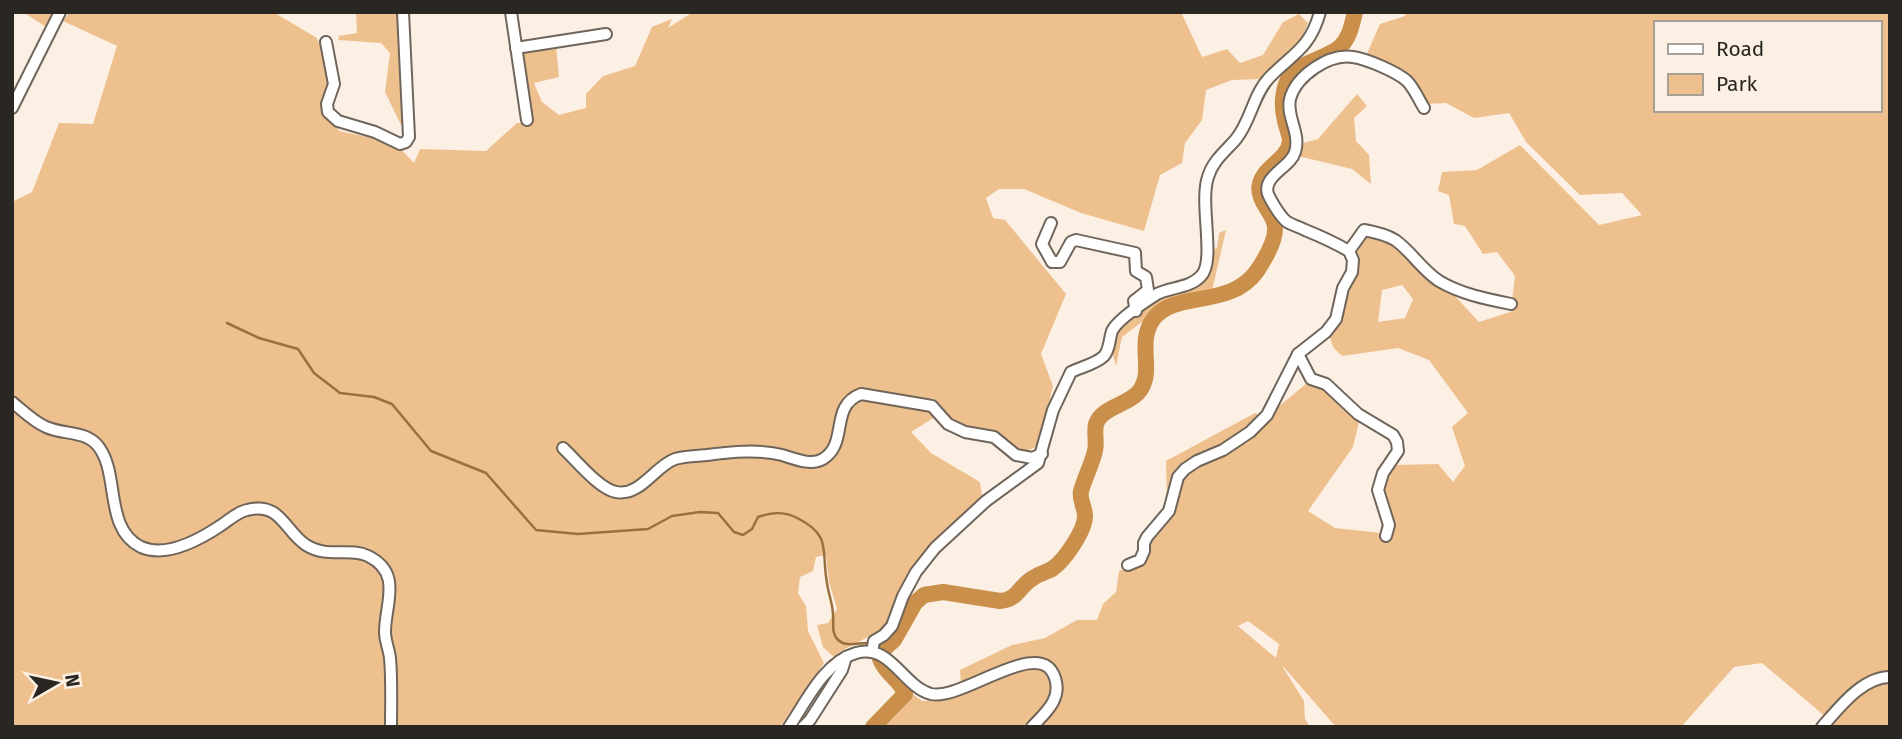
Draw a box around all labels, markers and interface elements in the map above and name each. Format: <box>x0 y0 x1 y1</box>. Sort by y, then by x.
legend <box>1654 21 1881 112</box>
text: Road <box>1716 36 1764 62</box>
text: Park <box>1716 71 1758 97</box>
north arrow <box>21 648 91 718</box>
text: N <box>60 672 85 688</box>

